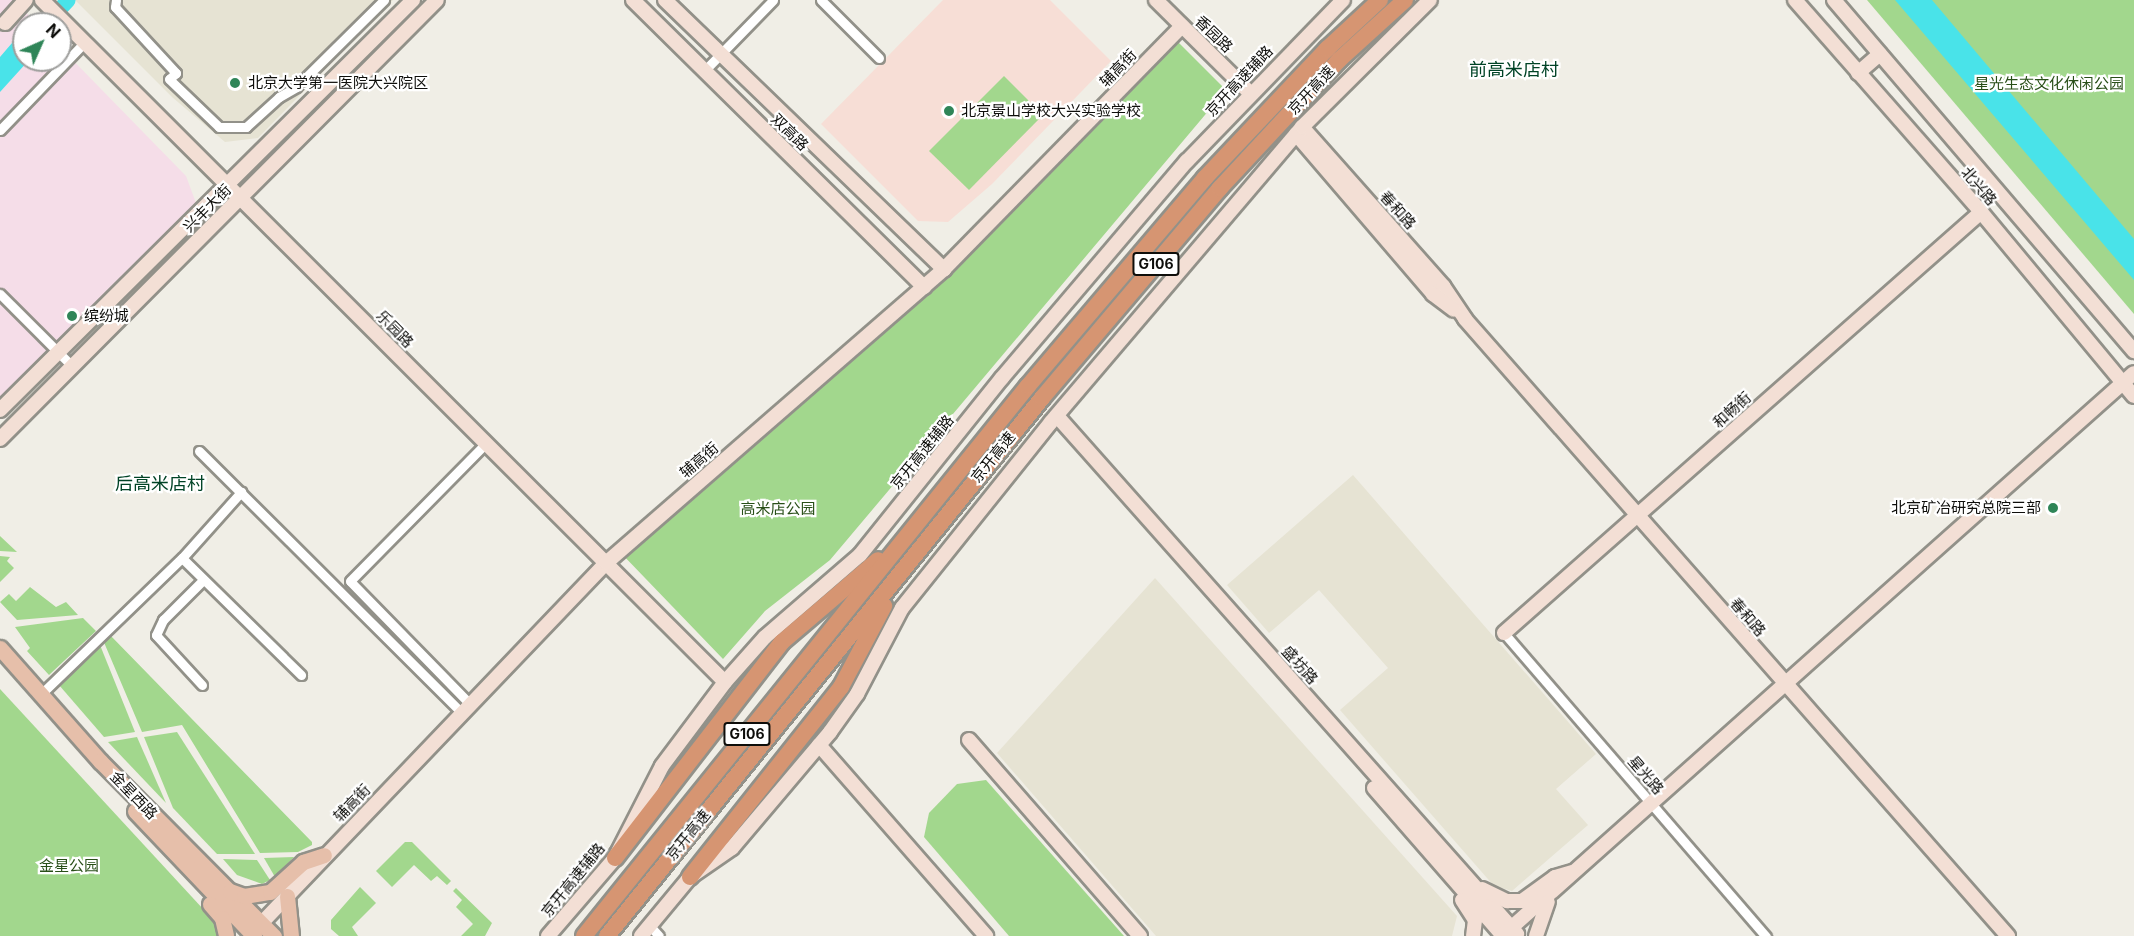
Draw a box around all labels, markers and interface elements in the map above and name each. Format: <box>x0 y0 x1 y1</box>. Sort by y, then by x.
north arrow <box>12 12 72 72</box>
street label: 香园路 <box>1192 12 1236 56</box>
text: N <box>42 19 65 42</box>
street label: 京开高速辅路 <box>1202 42 1276 120</box>
street label: 辅高街 <box>1096 46 1140 90</box>
district label: 前高米店村 <box>1469 59 1559 81</box>
street label: 京开高速 <box>1284 62 1338 118</box>
marker: 北京大学第一医院大兴院区 <box>226 74 244 92</box>
place label: 北京大学第一医院大兴院区 <box>248 74 428 92</box>
park label: 星光生态文化休闲公园 <box>1974 75 2124 93</box>
place label: 北京景山学校大兴实验学校 <box>961 102 1141 120</box>
marker: 北京景山学校大兴实验学校 <box>942 104 956 118</box>
street label: 双高路 <box>768 110 812 154</box>
street label: 北兴路 <box>1957 163 2001 209</box>
street label: 兴丰大街 <box>179 180 235 236</box>
street label: 春和路 <box>1376 187 1420 233</box>
road number: G106 <box>1132 253 1180 275</box>
place label: 缤纷城 <box>84 307 129 325</box>
street label: 乐园路 <box>373 307 417 351</box>
marker: 缤纷城 <box>65 309 79 323</box>
street label: 和畅街 <box>1709 388 1755 432</box>
street label: 京开高速辅路 <box>887 411 957 493</box>
street label: 京开高速 <box>967 428 1019 486</box>
street label: 辅高街 <box>676 438 722 482</box>
district label: 后高米店村 <box>115 473 205 495</box>
place label: 北京矿冶研究总院三部 <box>1891 499 2041 517</box>
park label: 高米店公园 <box>741 500 815 518</box>
marker: 北京矿冶研究总院三部 <box>2046 501 2060 515</box>
street label: 春和路 <box>1726 594 1770 640</box>
street label: 盛坊路 <box>1278 642 1322 688</box>
road number: G106 <box>723 723 771 745</box>
street label: 星光路 <box>1624 752 1668 798</box>
street label: 金星西路 <box>107 767 161 823</box>
street label: 辅高街 <box>330 781 374 825</box>
street label: 京开高速 <box>662 806 714 864</box>
street label: 京开高速辅路 <box>538 839 608 921</box>
park label: 金星公园 <box>39 857 99 875</box>

